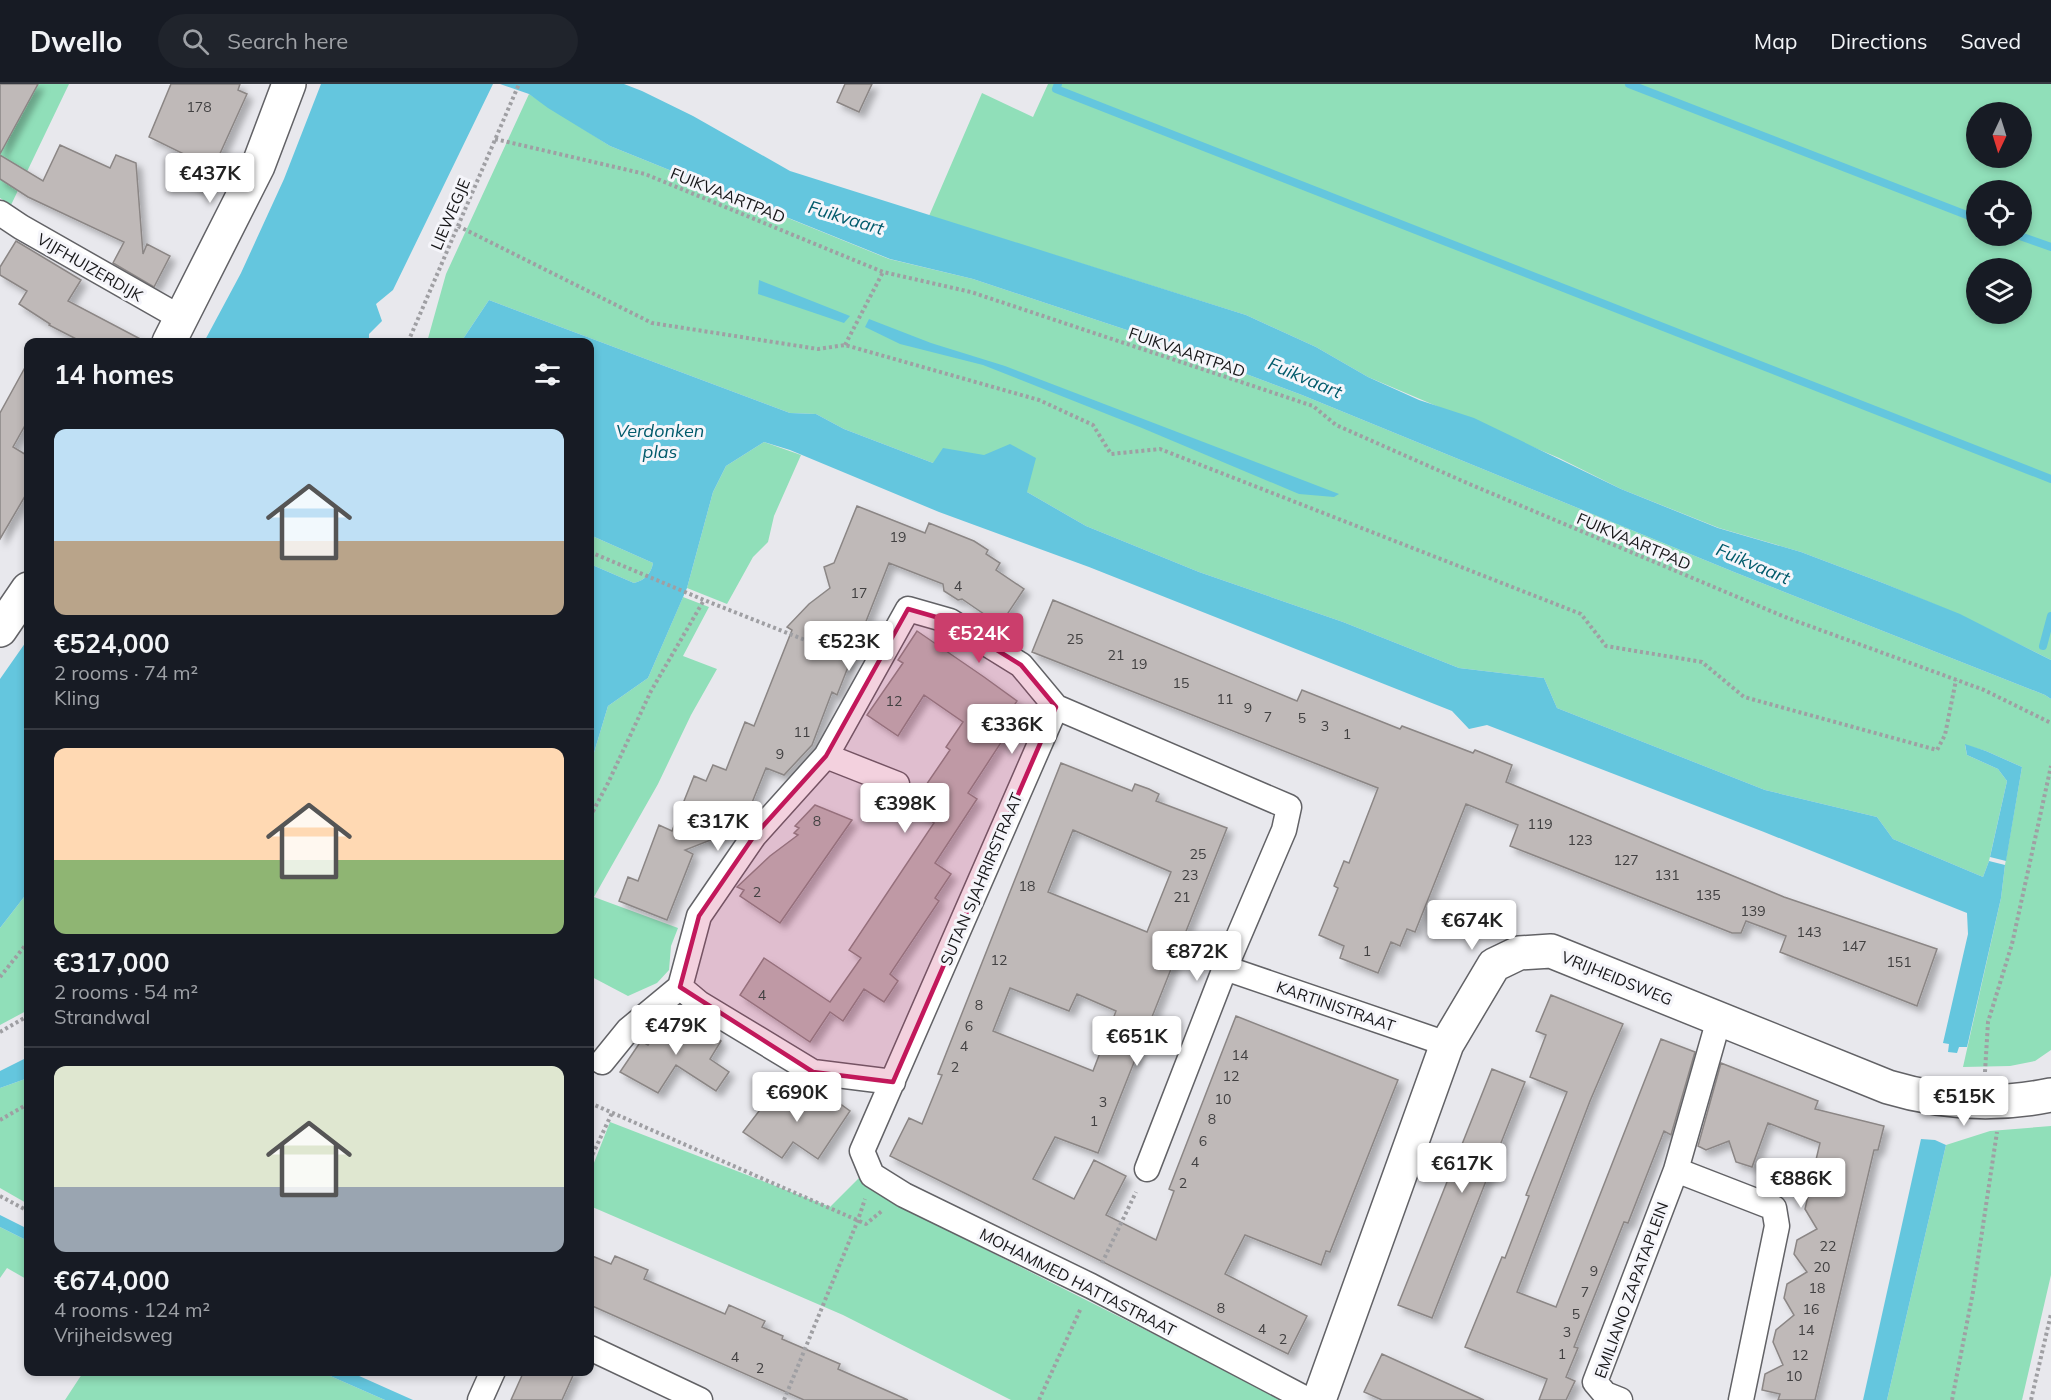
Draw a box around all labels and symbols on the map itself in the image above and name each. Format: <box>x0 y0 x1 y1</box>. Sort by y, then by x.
house number: 178 <box>186 98 212 116</box>
north arrow <box>1966 102 2032 168</box>
pin: €437K <box>168 153 252 204</box>
street label: FUIKVAARTPAD <box>668 163 788 227</box>
street label: LIEWEGJE <box>426 175 474 253</box>
water label: Fuikvaart <box>806 195 887 240</box>
street label: VIJFHUIZERDIJK <box>33 229 147 306</box>
street label: FUIKVAARTPAD <box>1126 323 1248 381</box>
water label: Fuikvaart <box>1265 352 1346 404</box>
water label: Verdonken plas <box>616 419 704 463</box>
street label: FUIKVAARTPAD <box>1574 508 1694 574</box>
house number: 19 <box>890 528 906 546</box>
water label: Fuikvaart <box>1713 538 1794 590</box>
house number: 4 <box>954 577 963 595</box>
house number: 17 <box>851 584 867 602</box>
pin: €524K <box>937 613 1021 664</box>
pin: €523K <box>807 621 891 672</box>
house number: 25 <box>1067 630 1083 648</box>
house number: 21 <box>1108 646 1124 664</box>
house number: 19 <box>1131 655 1147 673</box>
house number: 15 <box>1173 674 1189 692</box>
house number: 11 <box>1217 690 1233 708</box>
house number: 12 <box>886 692 902 710</box>
house number: 9 <box>1244 699 1252 717</box>
pin: €336K <box>970 704 1054 755</box>
house number: 7 <box>1264 708 1272 726</box>
house number: 5 <box>1298 709 1306 727</box>
house number: 3 <box>1321 717 1329 735</box>
house number: 11 <box>794 723 810 741</box>
house number: 1 <box>1343 725 1351 743</box>
house number: 9 <box>776 745 784 763</box>
pin: €398K <box>863 783 947 834</box>
street label: SUTAN SJAHRIRSTRAAT <box>936 789 1027 968</box>
pin: €317K <box>676 801 760 852</box>
house number: 8 <box>813 812 821 830</box>
house number: 119 <box>1527 815 1553 833</box>
house number: 123 <box>1567 831 1593 849</box>
house number: 25 <box>1190 845 1206 863</box>
house number: 127 <box>1613 851 1639 869</box>
house number: 23 <box>1182 866 1198 884</box>
house number: 131 <box>1654 866 1680 884</box>
house number: 18 <box>1019 877 1035 895</box>
house number: 2 <box>753 883 761 901</box>
house number: 135 <box>1695 886 1721 904</box>
house number: 21 <box>1174 888 1190 906</box>
pin: €674K <box>1430 900 1514 951</box>
house number: 139 <box>1740 902 1766 920</box>
house number: 143 <box>1796 923 1822 941</box>
pin: €872K <box>1155 931 1239 982</box>
house number: 147 <box>1841 937 1867 955</box>
house number: 1 <box>1363 942 1371 960</box>
street label: VRIJHEIDSWEG <box>1559 947 1675 1009</box>
house number: 12 <box>991 951 1007 969</box>
house number: 151 <box>1886 953 1912 971</box>
street label: KARTINISTRAAT <box>1274 976 1398 1036</box>
house number: 4 <box>758 986 767 1004</box>
house number: 8 <box>975 996 983 1014</box>
pin: €479K <box>634 1005 718 1056</box>
pin: €651K <box>1095 1016 1179 1067</box>
house number: 6 <box>965 1017 973 1035</box>
house number: 4 <box>960 1037 969 1055</box>
house number: 14 <box>1232 1046 1249 1064</box>
house number: 2 <box>951 1058 959 1076</box>
house number: 12 <box>1223 1067 1239 1085</box>
pin: €690K <box>755 1072 839 1123</box>
pin: €515K <box>1922 1076 2006 1127</box>
house number: 10 <box>1215 1090 1231 1108</box>
house number: 3 <box>1099 1093 1107 1111</box>
house number: 8 <box>1208 1110 1216 1128</box>
house number: 1 <box>1090 1112 1098 1130</box>
house number: 6 <box>1199 1132 1207 1150</box>
pin: €617K <box>1420 1143 1504 1194</box>
house number: 4 <box>1191 1153 1200 1171</box>
pin: €886K <box>1759 1158 1843 1209</box>
house number: 2 <box>1179 1174 1187 1192</box>
street label: EMILIANO ZAPATAPLEIN <box>1590 1199 1672 1381</box>
street label: MOHAMMED HATTASTRAAT <box>976 1224 1180 1341</box>
house number: 22 <box>1820 1237 1836 1255</box>
house number: 20 <box>1814 1258 1830 1276</box>
house number: 9 <box>1590 1262 1598 1280</box>
house number: 18 <box>1809 1279 1825 1297</box>
house number: 7 <box>1581 1283 1589 1301</box>
house number: 8 <box>1217 1299 1225 1317</box>
house number: 16 <box>1803 1300 1819 1318</box>
house number: 5 <box>1572 1305 1580 1323</box>
house number: 4 <box>1258 1320 1267 1338</box>
house number: 14 <box>1798 1321 1815 1339</box>
house number: 3 <box>1563 1323 1571 1341</box>
house number: 2 <box>1279 1330 1287 1348</box>
house number: 1 <box>1558 1345 1566 1363</box>
house number: 12 <box>1792 1346 1808 1364</box>
house number: 4 <box>731 1348 740 1366</box>
house number: 2 <box>756 1359 764 1377</box>
house number: 10 <box>1786 1367 1802 1385</box>

